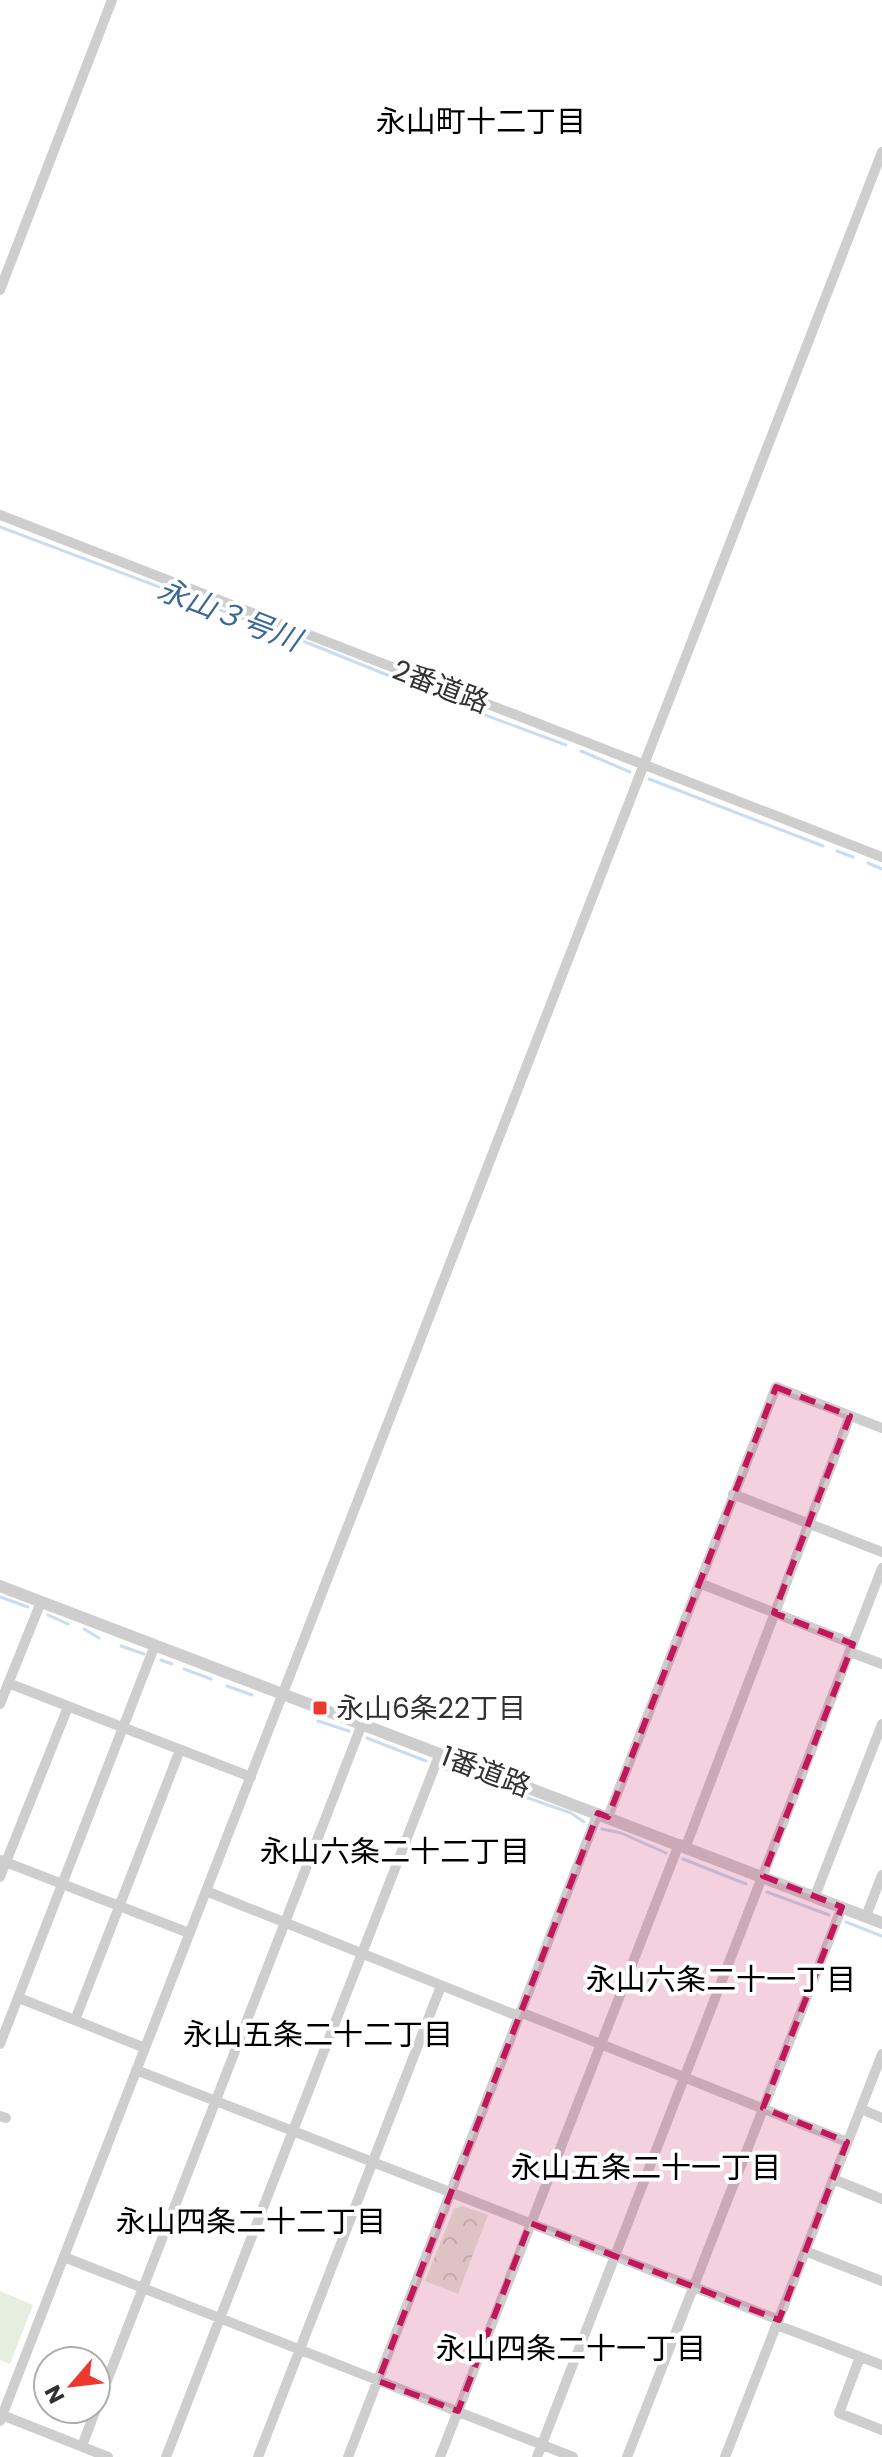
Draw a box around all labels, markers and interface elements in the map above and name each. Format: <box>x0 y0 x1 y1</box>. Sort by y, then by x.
district label: 永山町十二丁目 <box>376 100 586 143</box>
water label: 永山３号川 <box>151 568 310 663</box>
street label: 2番道路 <box>387 650 495 723</box>
place label: 永山6条22丁目 <box>336 1689 526 1728</box>
marker: 永山6条22丁目 <box>311 1699 329 1717</box>
street label: 1番道路 <box>435 1737 536 1806</box>
district label: 永山六条二十二丁目 <box>260 1830 530 1873</box>
district label: 永山六条二十一丁目 <box>586 1958 856 2001</box>
district label: 永山五条二十二丁目 <box>183 2013 453 2056</box>
district label: 永山五条二十一丁目 <box>511 2146 781 2189</box>
district label: 永山四条二十二丁目 <box>116 2200 386 2243</box>
district label: 永山四条二十一丁目 <box>436 2327 706 2370</box>
north arrow <box>32 2345 112 2425</box>
text: N <box>37 2380 72 2409</box>

